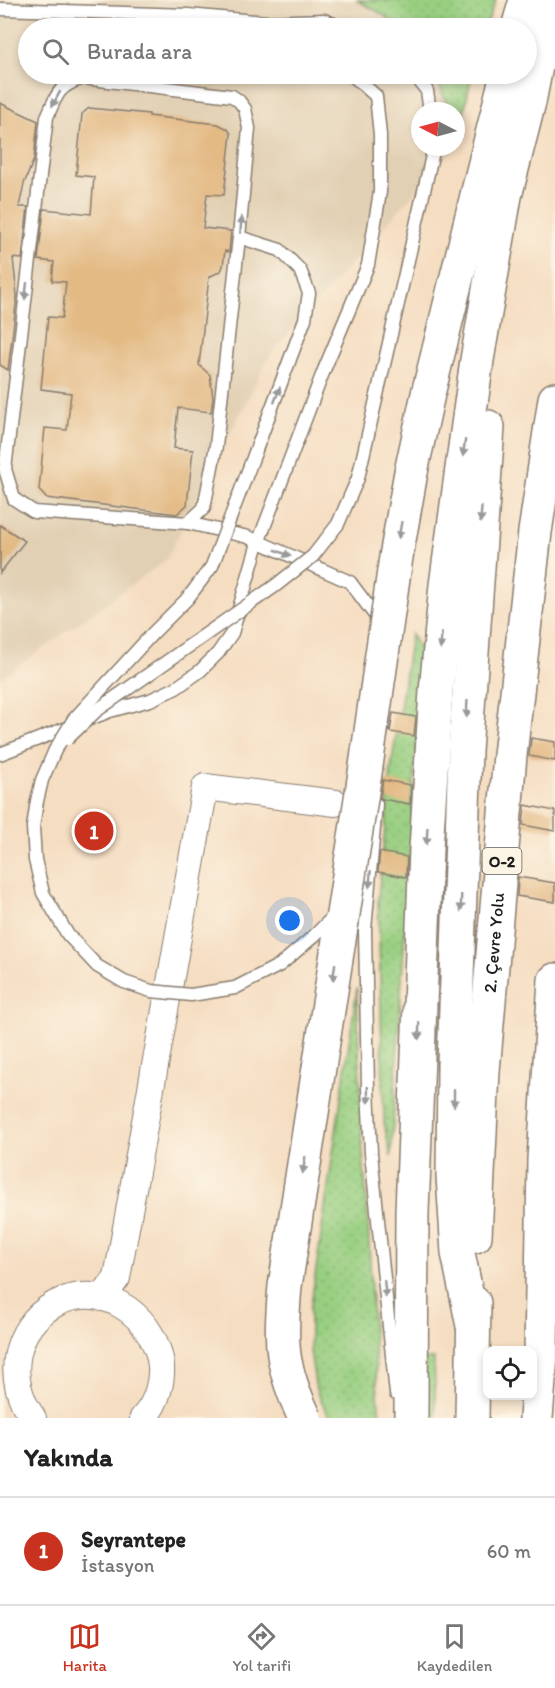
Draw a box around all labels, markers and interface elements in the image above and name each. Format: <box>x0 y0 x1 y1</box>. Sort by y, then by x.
search box <box>18 18 537 84</box>
icon: search <box>39 35 72 68</box>
text: Burada ara <box>87 38 192 65</box>
one-way arrow <box>51 91 61 108</box>
north arrow <box>411 102 465 156</box>
one-way arrow <box>236 215 245 234</box>
one-way arrow <box>22 281 31 300</box>
one-way arrow <box>272 386 282 404</box>
one-way arrow <box>459 438 468 457</box>
one-way arrow <box>476 505 485 524</box>
one-way arrow <box>396 521 405 540</box>
one-way arrow <box>274 549 292 558</box>
one-way arrow <box>436 632 445 651</box>
one-way arrow <box>463 699 472 718</box>
pin: 1 <box>74 808 113 854</box>
one-way arrow <box>422 826 431 845</box>
road number: O-2 <box>482 848 522 874</box>
one-way arrow <box>365 869 374 888</box>
street label: 2. Çevre Yolu <box>479 892 509 994</box>
one-way arrow <box>456 894 465 913</box>
your location <box>275 906 304 935</box>
one-way arrow <box>329 963 338 982</box>
one-way arrow <box>414 1021 423 1040</box>
one-way arrow <box>364 1085 373 1104</box>
one-way arrow <box>449 1089 458 1108</box>
one-way arrow <box>300 1155 309 1174</box>
one-way arrow <box>380 1279 390 1298</box>
map controls <box>483 1346 537 1400</box>
button: locate <box>483 1346 537 1400</box>
text: Yakında <box>24 1441 113 1473</box>
text: Seyrantepe <box>81 1526 186 1553</box>
text: 1 <box>39 1539 48 1563</box>
text: 60 m <box>487 1539 531 1563</box>
text: İstasyon <box>81 1553 154 1577</box>
tab: Harita <box>63 1620 107 1675</box>
tab: Yol tarifi <box>232 1620 291 1675</box>
tab: Kaydedilen <box>417 1620 492 1675</box>

